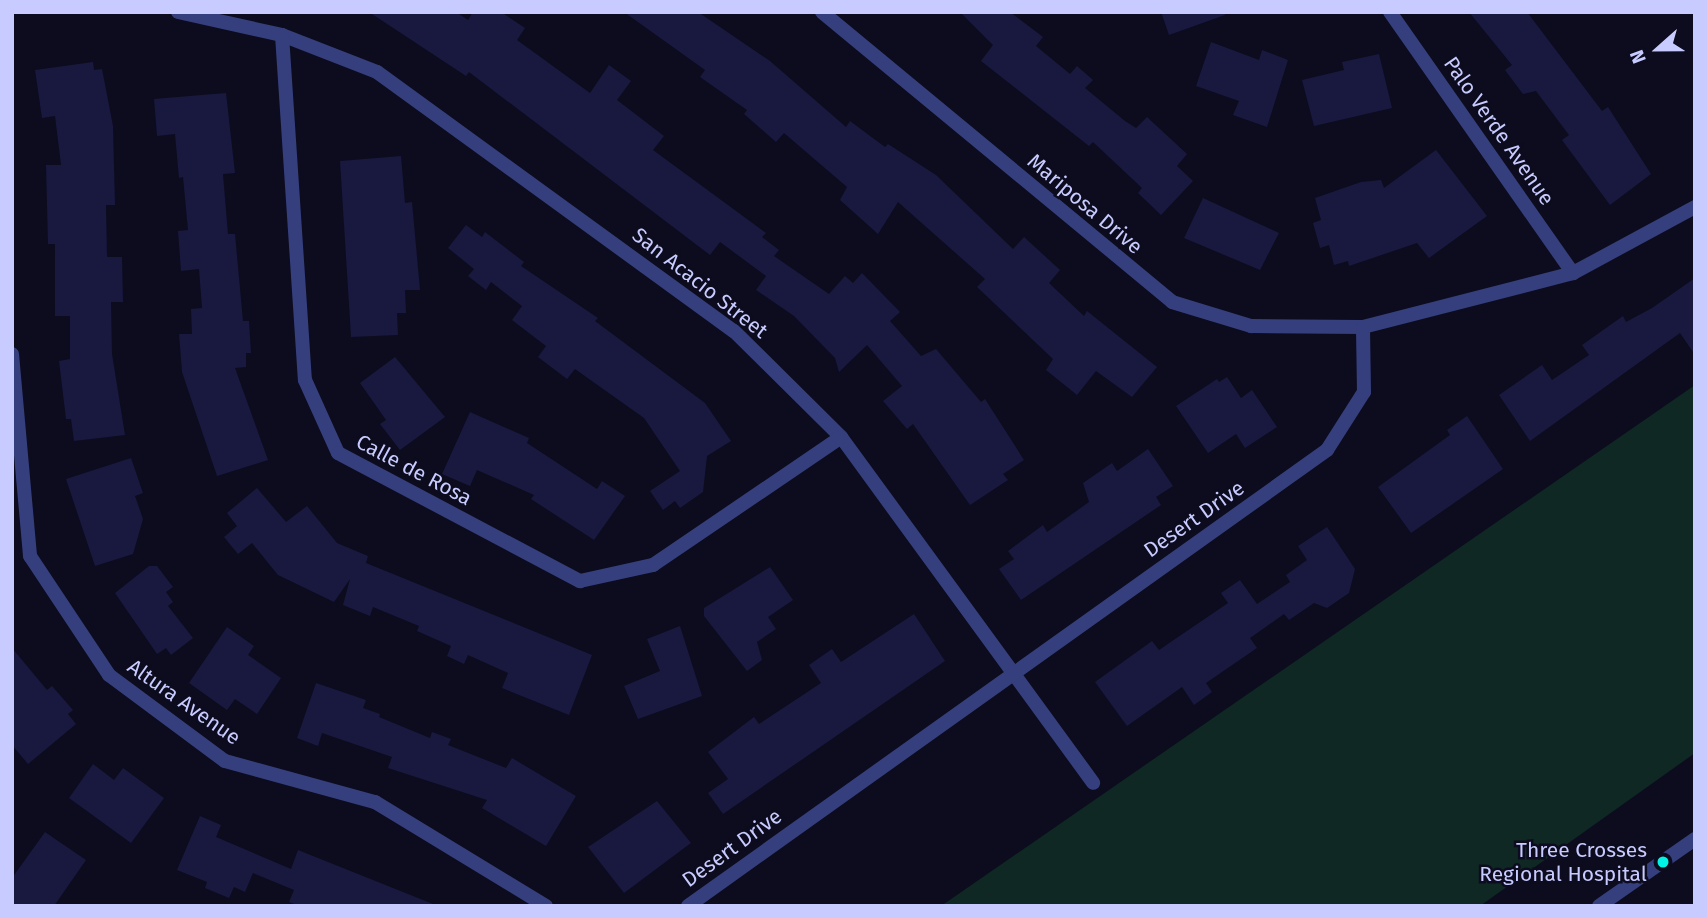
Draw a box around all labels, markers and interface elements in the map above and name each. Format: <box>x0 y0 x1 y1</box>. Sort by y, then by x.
north arrow <box>1623 14 1693 84</box>
text: N <box>1625 47 1651 67</box>
street label: Palo Verde Avenue <box>1438 52 1560 210</box>
street label: Mariposa Drive <box>1022 149 1148 259</box>
street label: San Acacio Street <box>627 222 773 344</box>
street label: Calle de Rosa <box>352 429 476 511</box>
street label: Desert Drive <box>1139 475 1249 563</box>
street label: Altura Avenue <box>123 654 245 750</box>
street label: Desert Drive <box>677 804 787 892</box>
place label: Three Crosses Regional Hospital <box>1479 837 1647 887</box>
marker: Three Crosses Regional Hospital <box>1653 852 1673 872</box>

